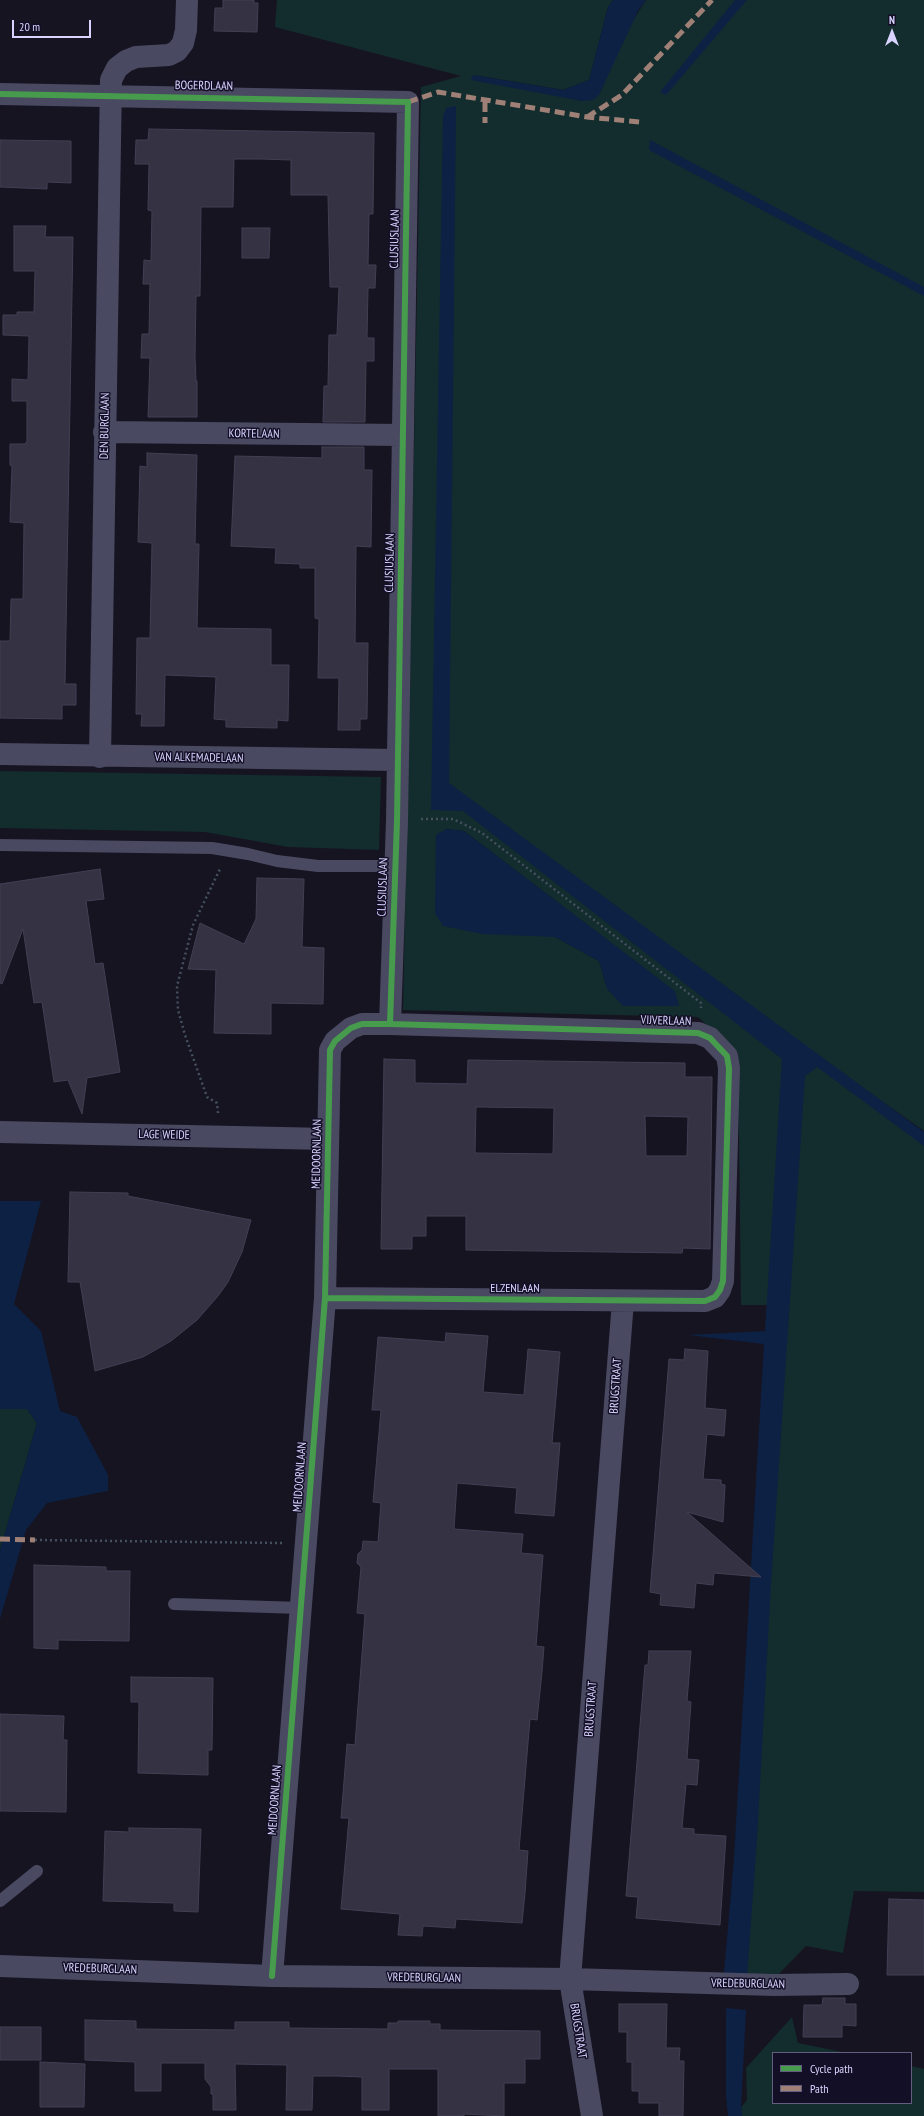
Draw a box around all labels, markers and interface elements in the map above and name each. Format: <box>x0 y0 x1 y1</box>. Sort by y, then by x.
scale bar <box>14 12 93 38</box>
north arrow <box>872 12 912 52</box>
text: N <box>889 13 895 27</box>
text: 20 m <box>19 19 40 34</box>
street label: BOGERDLAAN <box>175 78 233 94</box>
street label: CLUSIUSLAAN <box>387 209 403 269</box>
street label: DEN BURGLAAN <box>97 393 113 459</box>
street label: KORTELAAN <box>228 426 280 442</box>
street label: CLUSIUSLAAN <box>382 533 398 593</box>
street label: VAN ALKEMADELAAN <box>154 750 244 766</box>
street label: CLUSIUSLAAN <box>375 857 391 917</box>
street label: VIJVERLAAN <box>640 1013 692 1029</box>
street label: MEIDOORNLAAN <box>309 1119 325 1189</box>
street label: LAGE WEIDE <box>138 1127 190 1143</box>
street label: ELZENLAAN <box>490 1282 540 1296</box>
street label: BRUGSTRAAT <box>607 1358 625 1414</box>
street label: MEIDOORNLAAN <box>290 1442 310 1512</box>
street label: BRUGSTRAAT <box>582 1681 600 1737</box>
street label: MEIDOORNLAAN <box>265 1765 285 1835</box>
street label: VREDEBURGLAAN <box>63 1961 137 1977</box>
street label: VREDEBURGLAAN <box>387 1970 461 1986</box>
street label: VREDEBURGLAAN <box>711 1976 785 1992</box>
street label: BRUGSTRAAT <box>567 2002 589 2060</box>
legend <box>772 2052 912 2104</box>
text: Cycle path <box>810 2061 853 2076</box>
text: Path <box>810 2081 828 2096</box>

